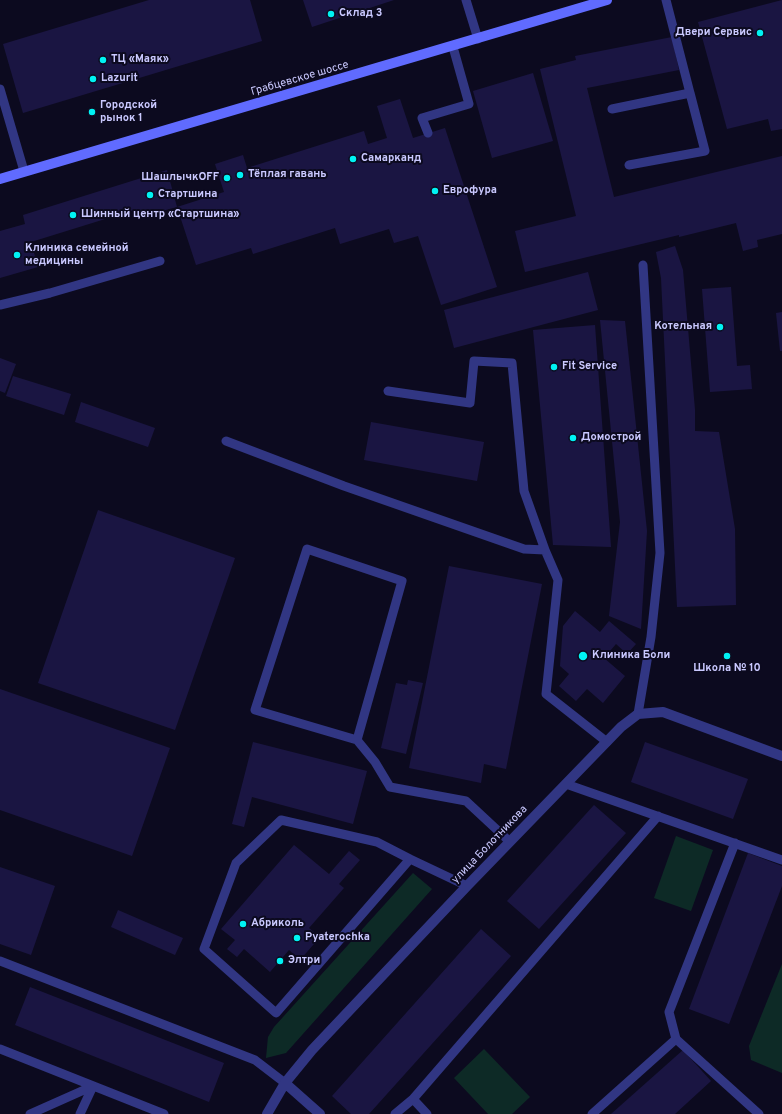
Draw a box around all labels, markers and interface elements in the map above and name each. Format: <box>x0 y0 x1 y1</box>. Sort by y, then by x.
place label: Склад 3 <box>339 7 382 21</box>
marker: Склад 3 <box>326 9 336 19</box>
place label: Двери Сервис <box>675 26 752 40</box>
marker: Двери Сервис <box>755 28 765 38</box>
place label: ТЦ «Маяк» <box>111 53 169 67</box>
marker: ТЦ «Маяк» <box>98 55 108 65</box>
street label: Грабцевское шоссе <box>249 59 351 99</box>
place label: Lazurit <box>101 72 138 86</box>
marker: Lazurit <box>88 74 98 84</box>
place label: Городской рынок 1 <box>100 99 157 125</box>
marker: Городской рынок 1 <box>87 107 97 117</box>
place label: Самарканд <box>361 152 421 166</box>
marker: Самарканд <box>348 154 358 164</box>
place label: Тёплая гавань <box>248 168 327 182</box>
marker: Тёплая гавань <box>235 170 245 180</box>
place label: ШашлычкOFF <box>141 171 219 185</box>
marker: ШашлычкOFF <box>222 173 232 183</box>
place label: Еврофура <box>443 184 497 198</box>
marker: Еврофура <box>430 186 440 196</box>
place label: Стартшина <box>158 188 217 202</box>
marker: Стартшина <box>145 190 155 200</box>
place label: Шинный центр «Стартшина» <box>81 208 239 222</box>
marker: Шинный центр «Стартшина» <box>68 210 78 220</box>
place label: Клиника семейной медицины <box>25 242 128 268</box>
marker: Клиника семейной медицины <box>12 250 22 260</box>
place label: Котельная <box>654 320 712 334</box>
marker: Котельная <box>715 322 725 332</box>
place label: Fit Service <box>562 360 617 374</box>
marker: Fit Service <box>549 362 559 372</box>
place label: Домострой <box>581 431 641 445</box>
marker: Домострой <box>568 433 578 443</box>
place label: Клиника Боли <box>592 649 670 663</box>
marker: Клиника Боли <box>577 650 589 662</box>
marker: Школа № 10 <box>722 651 732 661</box>
place label: Школа № 10 <box>693 662 761 676</box>
street label: улица Болотникова <box>449 803 531 887</box>
place label: Абриколь <box>251 917 304 931</box>
marker: Абриколь <box>238 919 248 929</box>
place label: Pyaterochka <box>305 931 370 945</box>
marker: Pyaterochka <box>292 933 302 943</box>
place label: Элтри <box>288 954 320 968</box>
marker: Элтри <box>275 956 285 966</box>

